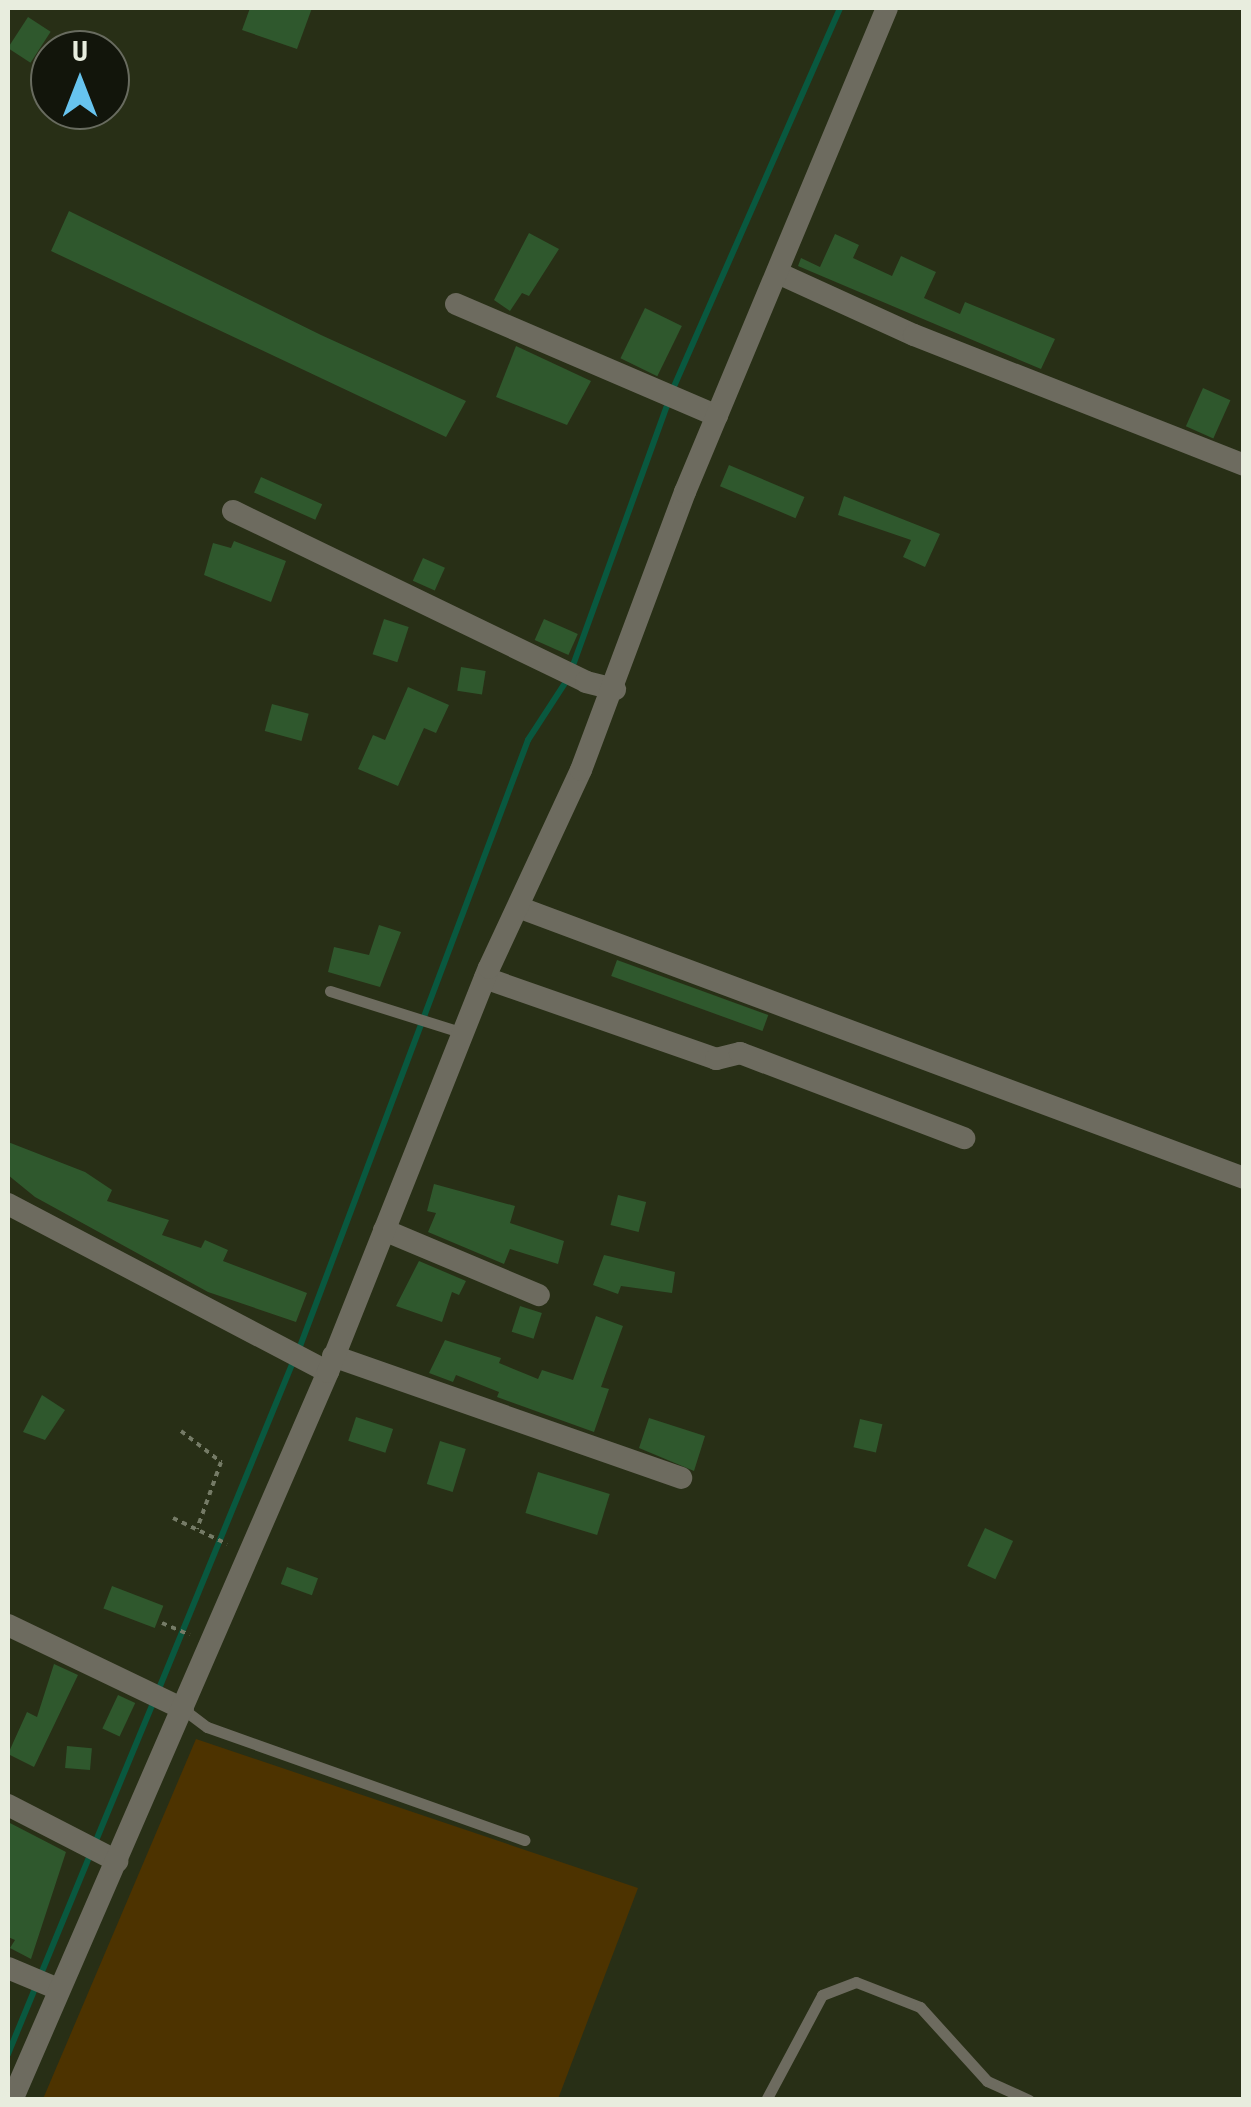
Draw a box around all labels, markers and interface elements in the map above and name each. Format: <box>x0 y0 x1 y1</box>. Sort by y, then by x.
north arrow <box>30 30 130 130</box>
text: U <box>72 35 88 68</box>

